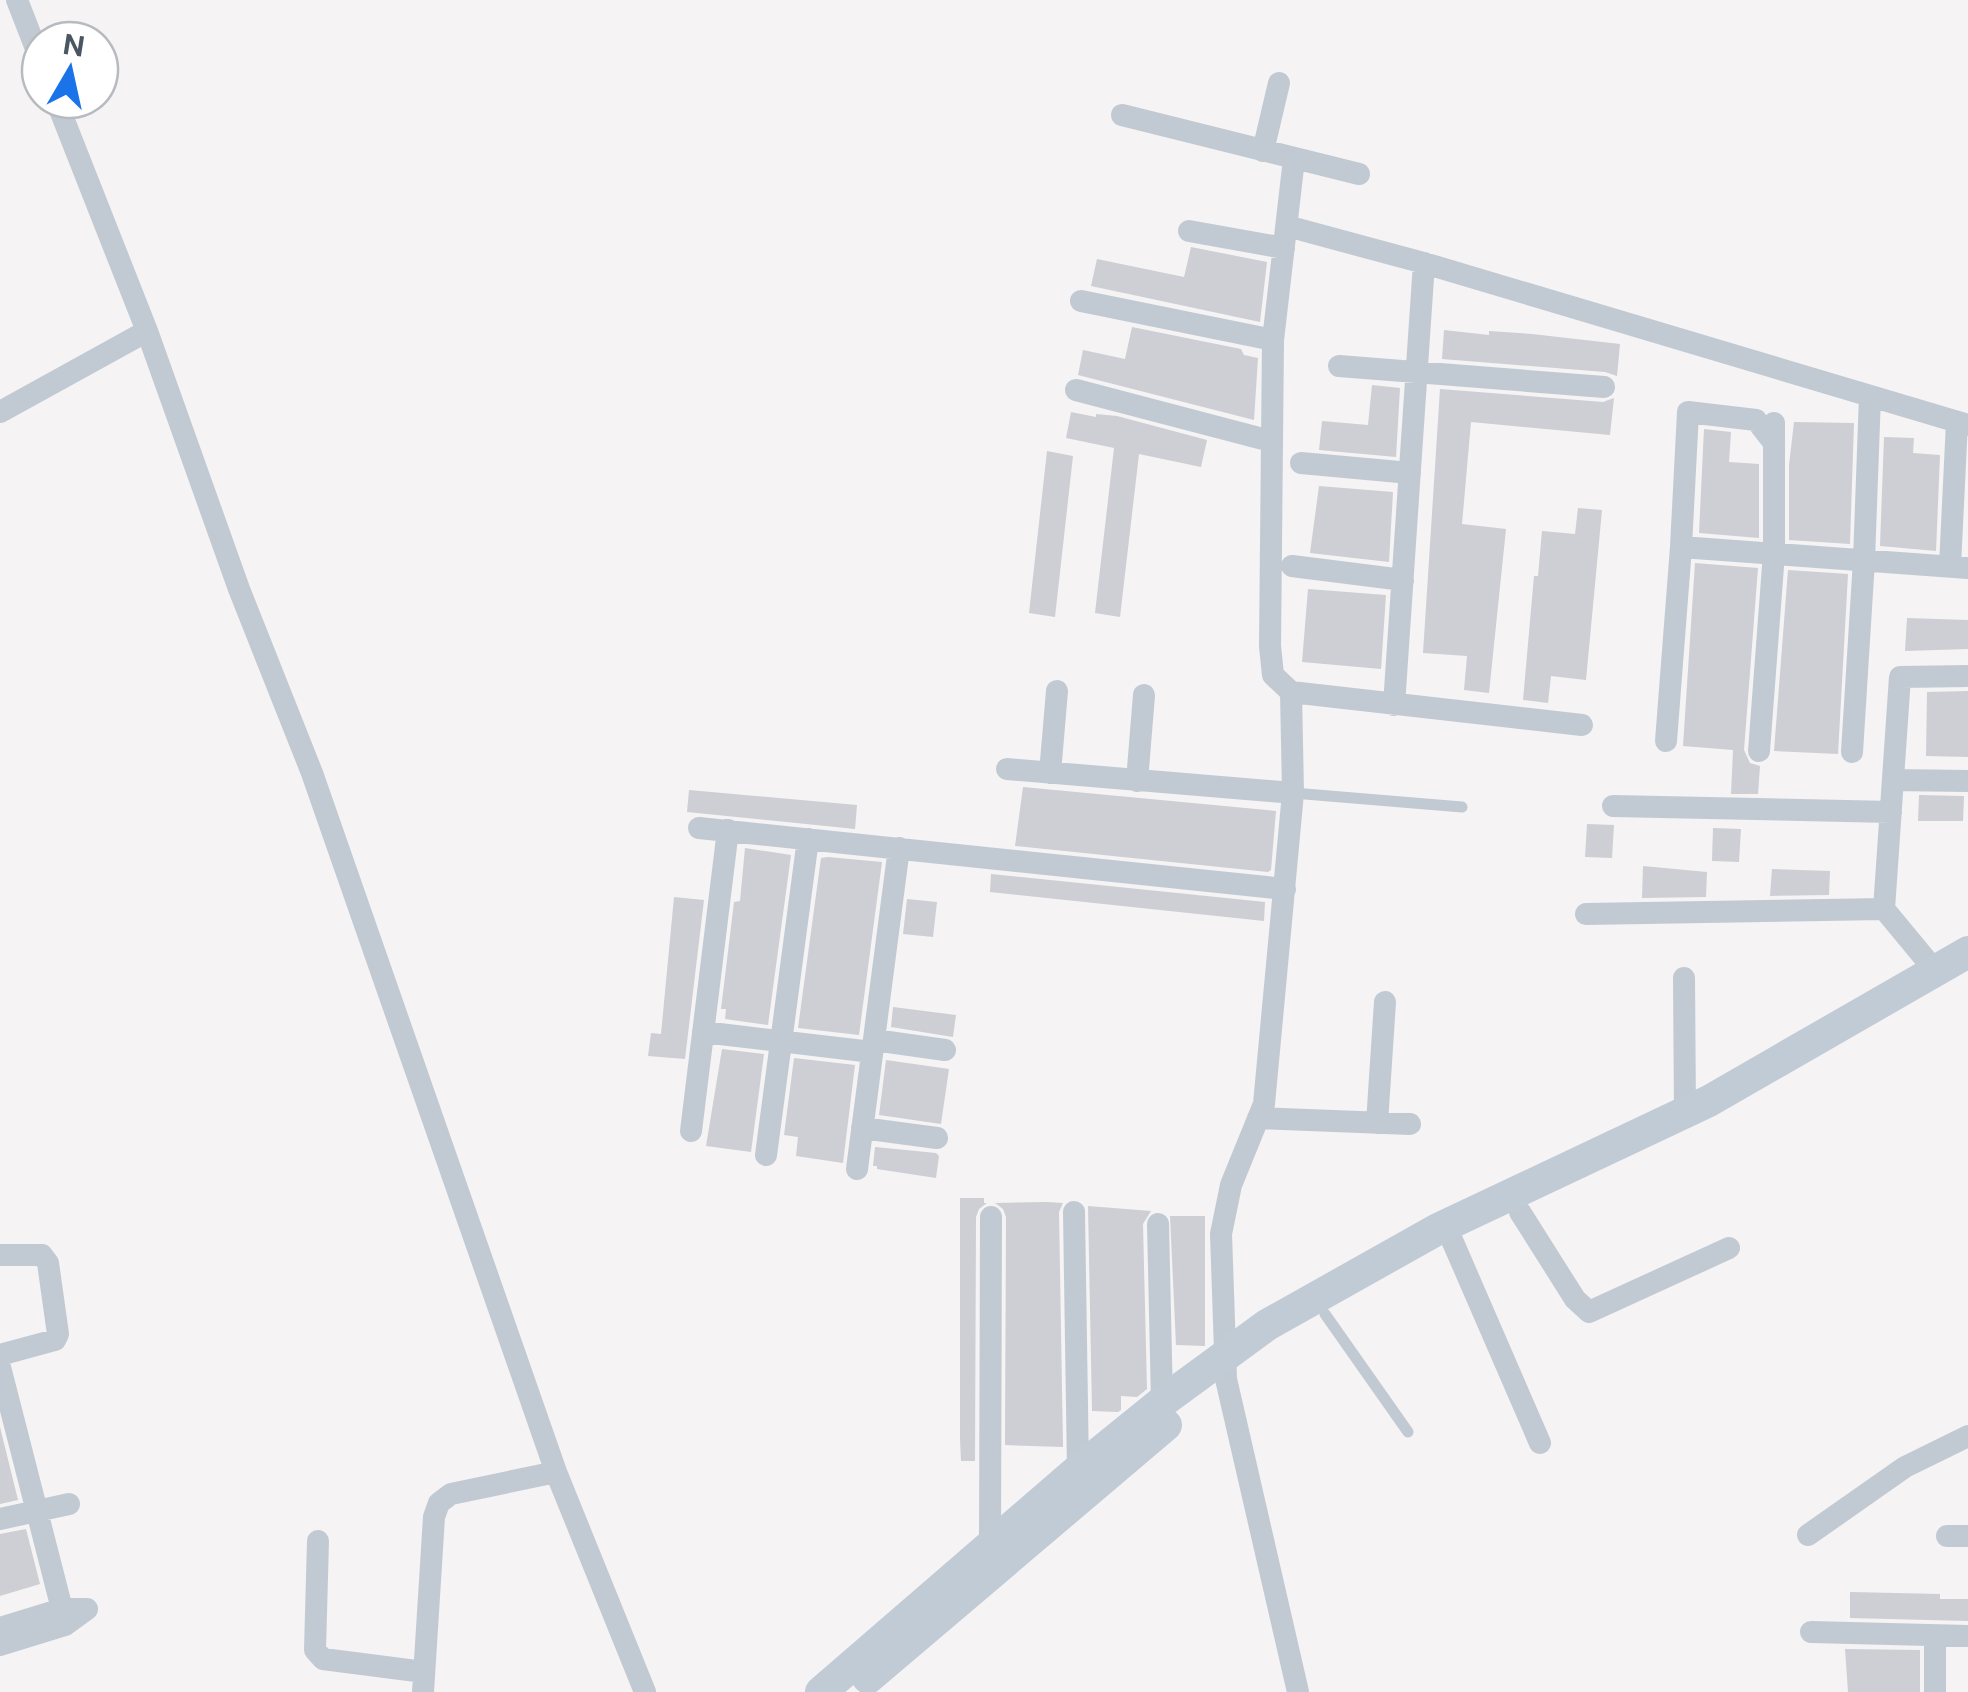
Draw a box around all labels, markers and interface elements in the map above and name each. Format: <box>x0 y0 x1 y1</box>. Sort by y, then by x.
north arrow <box>20 20 120 120</box>
text: N <box>61 27 87 63</box>

